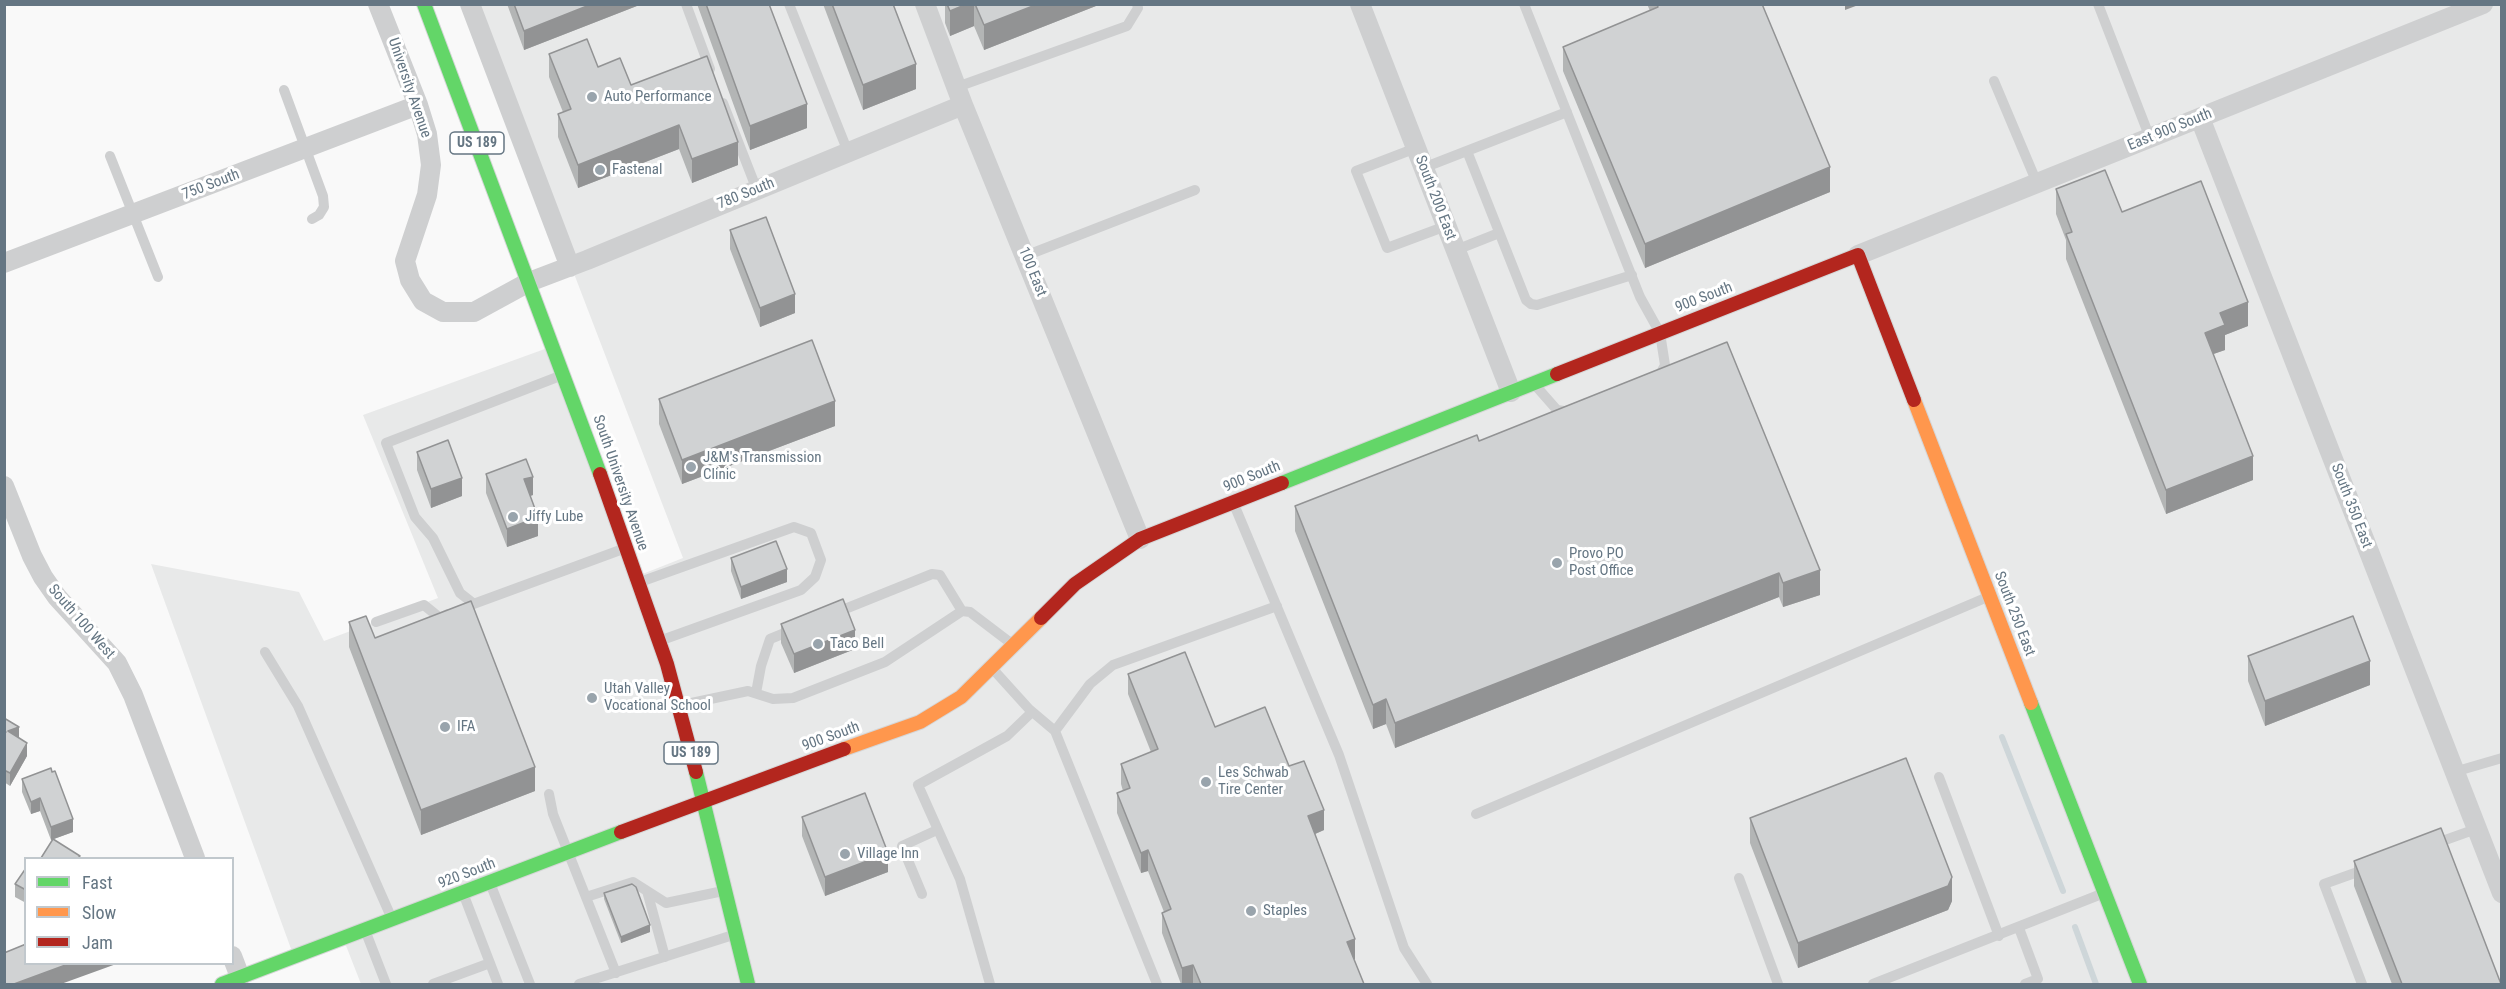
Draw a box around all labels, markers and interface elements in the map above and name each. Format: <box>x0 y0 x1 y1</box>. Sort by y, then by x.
street label: University Avenue <box>383 36 435 140</box>
place label: Auto Performance <box>604 88 712 106</box>
marker: Auto Performance <box>585 90 599 104</box>
street label: East 900 South <box>2125 105 2215 155</box>
road number: US 189 <box>450 132 504 154</box>
street label: South 200 East <box>1411 153 1459 243</box>
place label: Fastenal <box>612 161 662 179</box>
marker: Fastenal <box>593 163 607 177</box>
street label: 750 South <box>180 166 242 204</box>
street label: 780 South <box>715 174 777 214</box>
street label: 100 East <box>1014 245 1050 299</box>
street label: 900 South <box>1673 279 1735 317</box>
street label: South University Avenue <box>588 413 652 553</box>
place label: J&M's Transmission Clinic <box>703 449 822 484</box>
street label: 900 South <box>1221 457 1283 497</box>
marker: J&M's Transmission Clinic <box>684 460 698 474</box>
street label: South 350 East <box>2327 461 2375 551</box>
place label: Jiffy Lube <box>525 508 583 526</box>
marker: Jiffy Lube <box>506 510 520 524</box>
place label: Provo PO Post Office <box>1569 545 1634 580</box>
marker: Provo PO Post Office <box>1550 556 1564 570</box>
street label: South 250 East <box>1990 569 2038 659</box>
street label: South 100 West <box>44 581 118 663</box>
place label: Taco Bell <box>830 635 884 653</box>
marker: Taco Bell <box>811 637 825 651</box>
place label: Utah Valley Vocational School <box>604 680 711 715</box>
marker: Utah Valley Vocational School <box>585 691 599 705</box>
place label: IFA <box>457 718 475 736</box>
street label: 900 South <box>800 718 862 756</box>
marker: IFA <box>438 720 452 734</box>
road number: US 189 <box>664 742 718 764</box>
place label: Les Schwab Tire Center <box>1218 764 1289 799</box>
marker: Les Schwab Tire Center <box>1199 775 1213 789</box>
place label: Village Inn <box>857 845 919 863</box>
marker: Village Inn <box>838 847 852 861</box>
street label: 920 South <box>436 855 498 893</box>
legend <box>24 857 234 965</box>
text: Fast <box>82 872 113 893</box>
text: Slow <box>82 902 116 923</box>
place label: Staples <box>1263 902 1307 920</box>
marker: Staples <box>1244 904 1258 918</box>
text: Jam <box>82 932 113 953</box>

